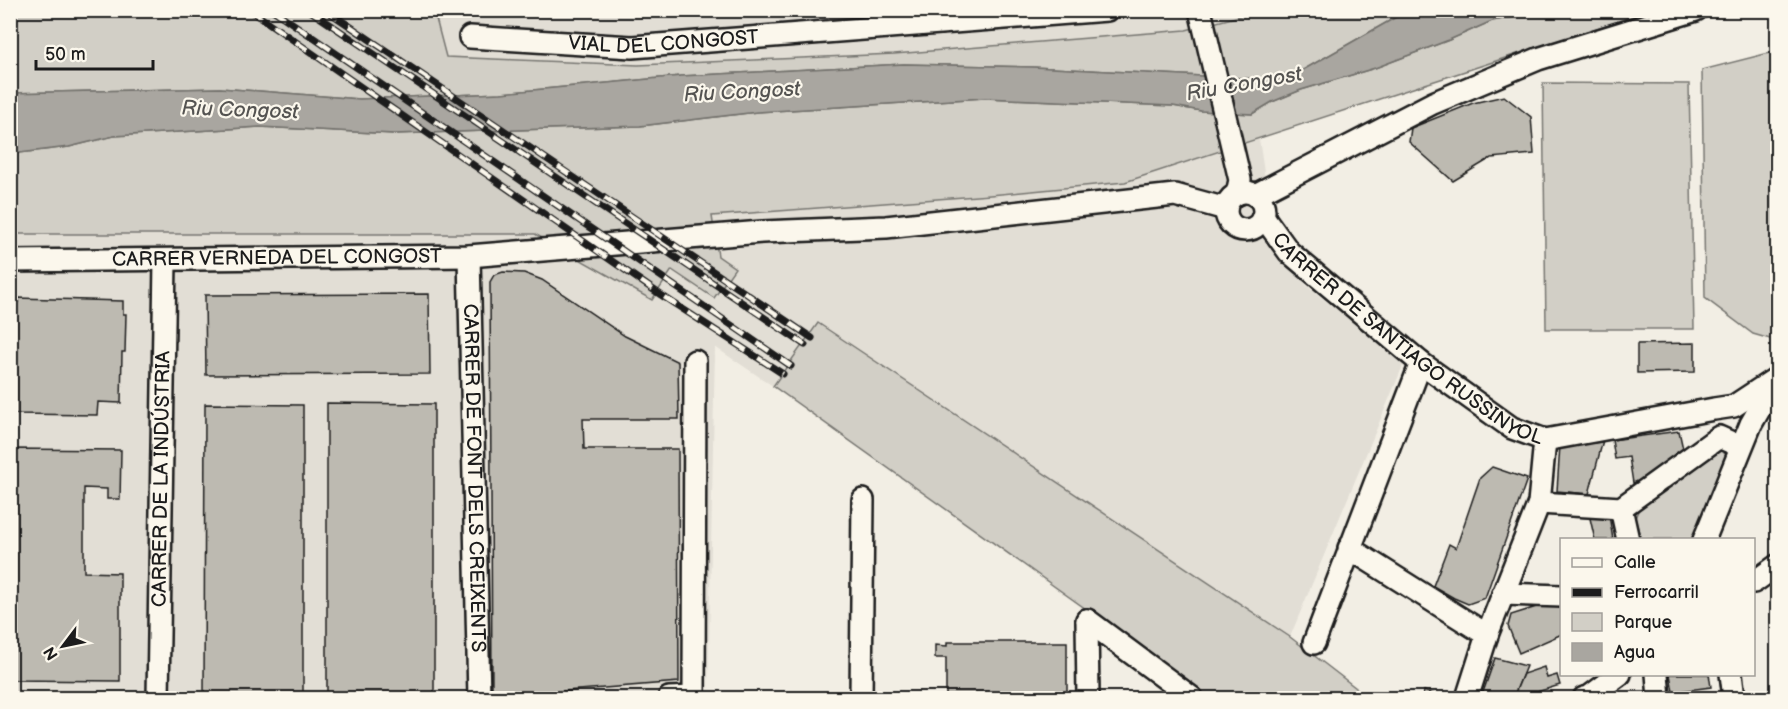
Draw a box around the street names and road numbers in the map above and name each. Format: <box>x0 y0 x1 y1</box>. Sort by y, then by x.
street label: VIAL DEL CONGOST <box>568 25 760 59</box>
street label: CARRER DE SANTIAGO RUSSINYOL <box>1267 228 1547 450</box>
street label: CARRER VERNEDA DEL CONGOST <box>112 244 442 272</box>
street label: CARRER DE FONT DELS CREIXENTS <box>458 303 490 653</box>
street label: CARRER DE LA INDÚSTRIA <box>147 350 176 607</box>

